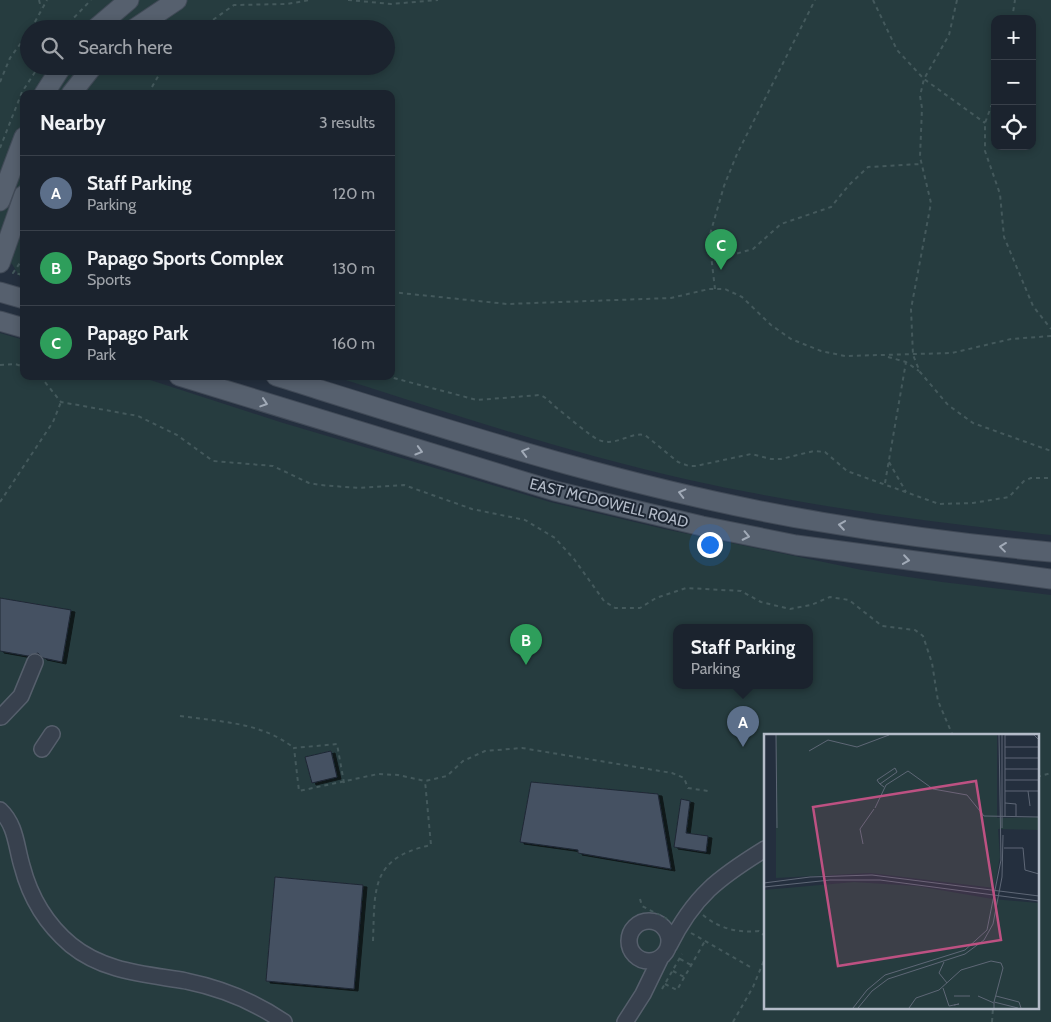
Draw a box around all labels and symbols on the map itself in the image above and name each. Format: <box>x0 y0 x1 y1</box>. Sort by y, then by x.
pin: C <box>705 229 737 270</box>
one-way arrow <box>259 397 267 407</box>
one-way arrow <box>414 445 423 455</box>
one-way arrow <box>522 447 530 457</box>
street label: EAST MCDOWELL ROAD <box>528 475 690 531</box>
one-way arrow <box>679 488 687 498</box>
one-way arrow <box>837 521 846 531</box>
one-way arrow <box>741 530 750 540</box>
your location <box>697 532 723 558</box>
one-way arrow <box>998 542 1006 553</box>
one-way arrow <box>902 554 910 565</box>
pin: B <box>510 624 542 665</box>
pin: A <box>727 706 759 747</box>
inset map <box>764 734 1038 1010</box>

